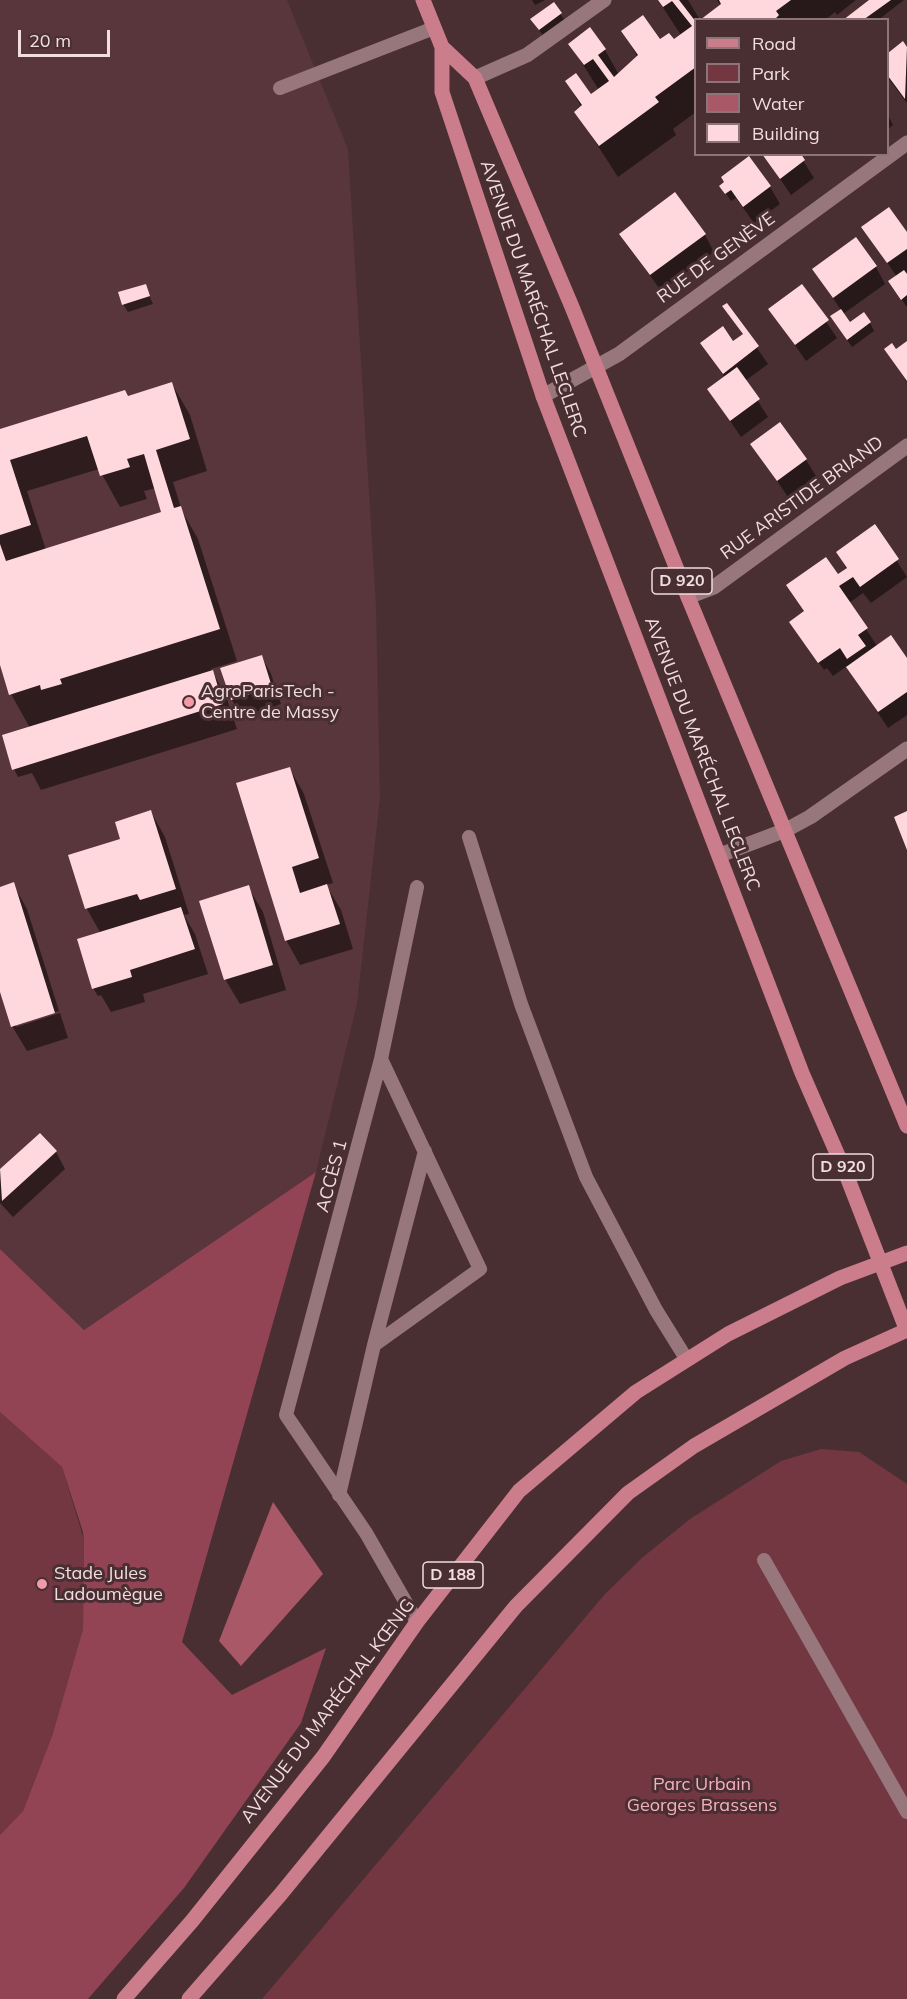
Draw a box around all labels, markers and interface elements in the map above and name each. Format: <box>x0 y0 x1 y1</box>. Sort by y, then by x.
scale bar <box>21 18 112 56</box>
legend <box>694 18 889 156</box>
text: 20 m <box>29 29 71 52</box>
text: Road <box>752 32 796 55</box>
text: Park <box>752 62 790 85</box>
text: Water <box>752 92 804 115</box>
text: Building <box>752 122 820 145</box>
street label: AVENUE DU MARÉCHAL LECLERC <box>475 158 591 440</box>
street label: RUE DE GENÈVE <box>653 208 779 308</box>
street label: RUE ARISTIDE BRIAND <box>716 432 888 564</box>
road number: D 920 <box>652 568 712 594</box>
street label: AVENUE DU MARÉCHAL LECLERC <box>640 614 764 894</box>
place label: AgroParisTech - Centre de Massy <box>201 681 339 724</box>
marker: AgroParisTech - Centre de Massy <box>182 695 196 709</box>
street label: ACCÈS 1 <box>312 1137 352 1215</box>
road number: D 920 <box>813 1154 873 1180</box>
road number: D 188 <box>423 1562 483 1588</box>
place label: Stade Jules Ladoumègue <box>54 1563 163 1606</box>
marker: Stade Jules Ladoumègue <box>35 1577 49 1591</box>
street label: AVENUE DU MARÉCHAL KŒNIG <box>237 1595 419 1827</box>
park label: Parc Urbain Georges Brassens <box>627 1774 777 1816</box>

